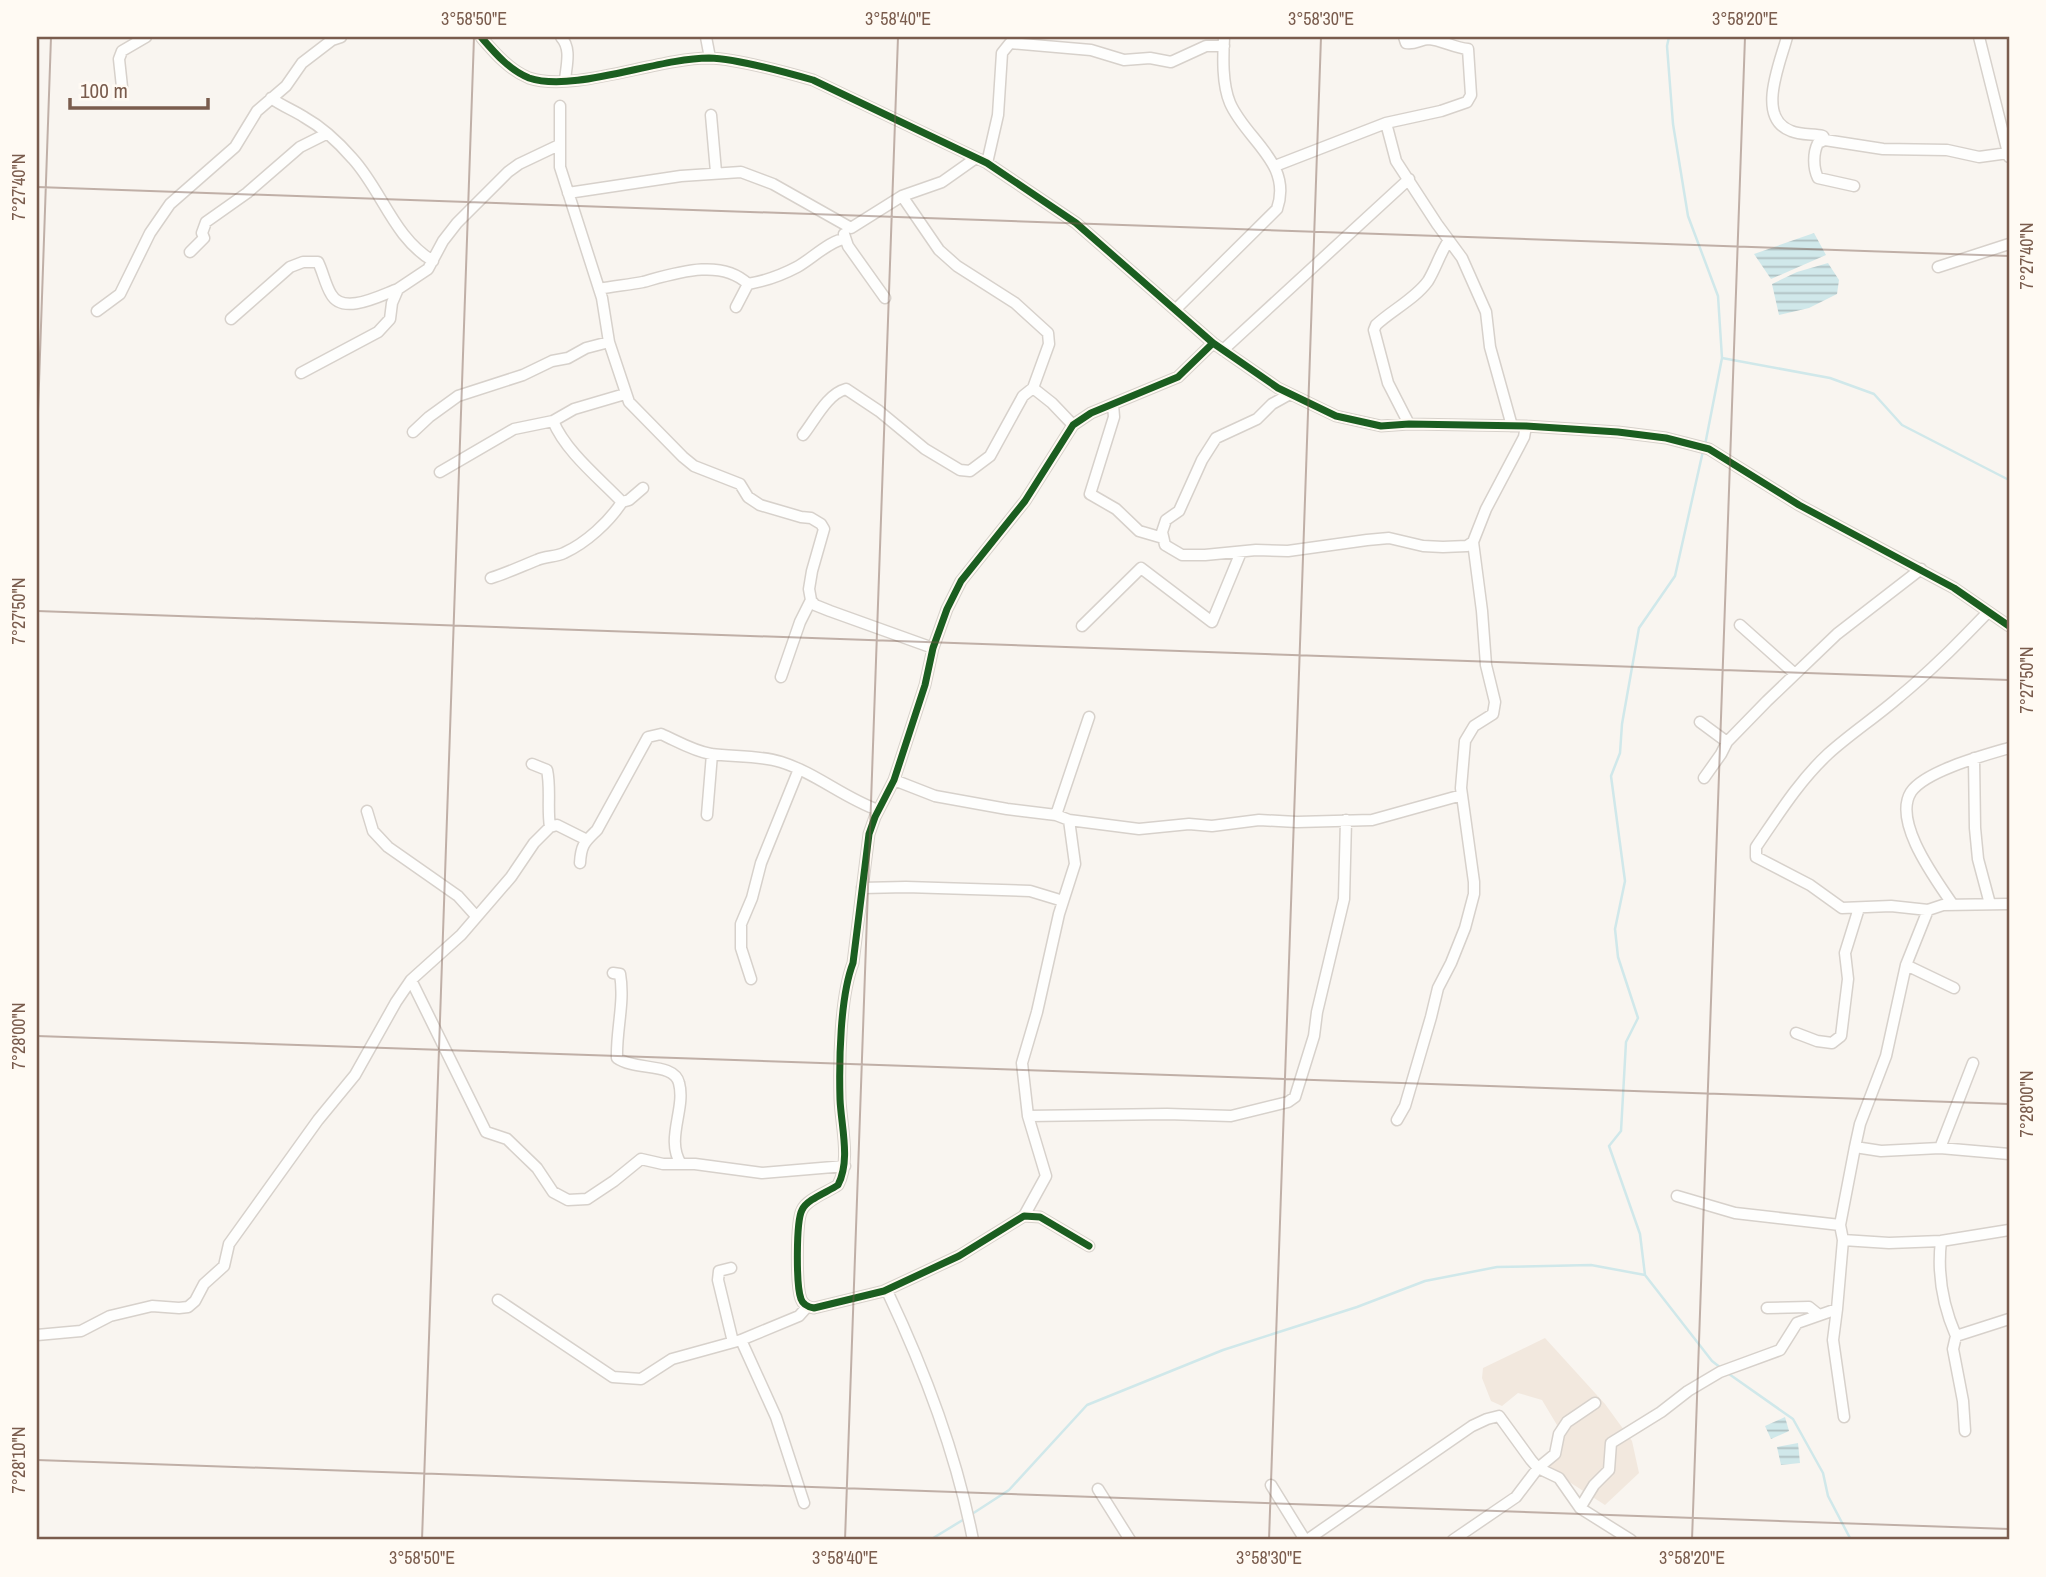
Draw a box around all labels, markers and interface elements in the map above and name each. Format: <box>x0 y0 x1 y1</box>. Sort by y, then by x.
text: 3°58'50"E <box>441 6 507 31</box>
text: 3°58'40"E <box>865 6 931 31</box>
text: 3°58'30"E <box>1288 6 1354 31</box>
text: 3°58'20"E <box>1712 6 1778 31</box>
scale bar <box>70 66 208 110</box>
text: 100 m <box>80 76 128 105</box>
text: 7°27'40"N <box>6 154 31 220</box>
text: 7°27'40"N <box>2014 223 2039 289</box>
text: 7°27'50"N <box>6 578 31 644</box>
text: 7°27'50"N <box>2014 647 2039 713</box>
text: 7°28'00"N <box>6 1003 31 1069</box>
text: 7°28'00"N <box>2014 1071 2039 1137</box>
text: 7°28'10"N <box>6 1427 31 1493</box>
text: 3°58'50"E <box>389 1545 455 1570</box>
text: 3°58'40"E <box>812 1545 878 1570</box>
text: 3°58'30"E <box>1236 1545 1302 1570</box>
text: 3°58'20"E <box>1659 1545 1725 1570</box>

